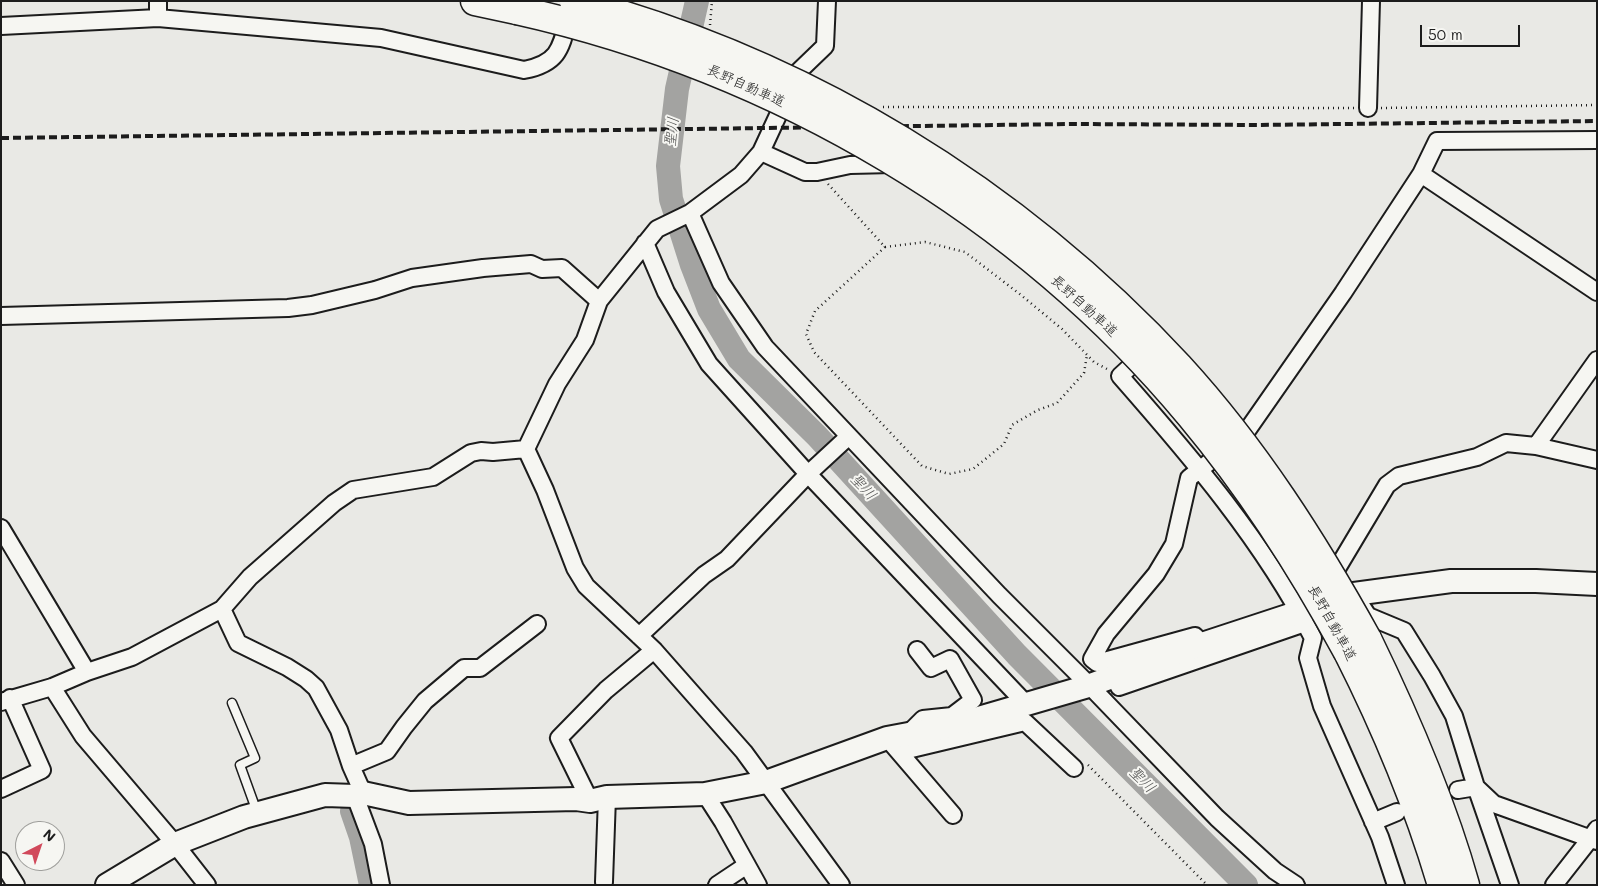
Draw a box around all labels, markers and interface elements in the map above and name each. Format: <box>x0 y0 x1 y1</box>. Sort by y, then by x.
scale bar <box>1423 15 1523 47</box>
text: 50 m <box>1428 24 1463 44</box>
street label: 長野自動車道 <box>704 61 788 111</box>
water label: 聖川 <box>661 116 683 148</box>
street label: 長野自動車道 <box>1047 272 1121 340</box>
water label: 聖川 <box>846 470 880 504</box>
street label: 長野自動車道 <box>1304 582 1360 664</box>
water label: 聖川 <box>1125 763 1159 797</box>
north arrow <box>15 821 65 871</box>
text: N <box>39 824 60 846</box>

